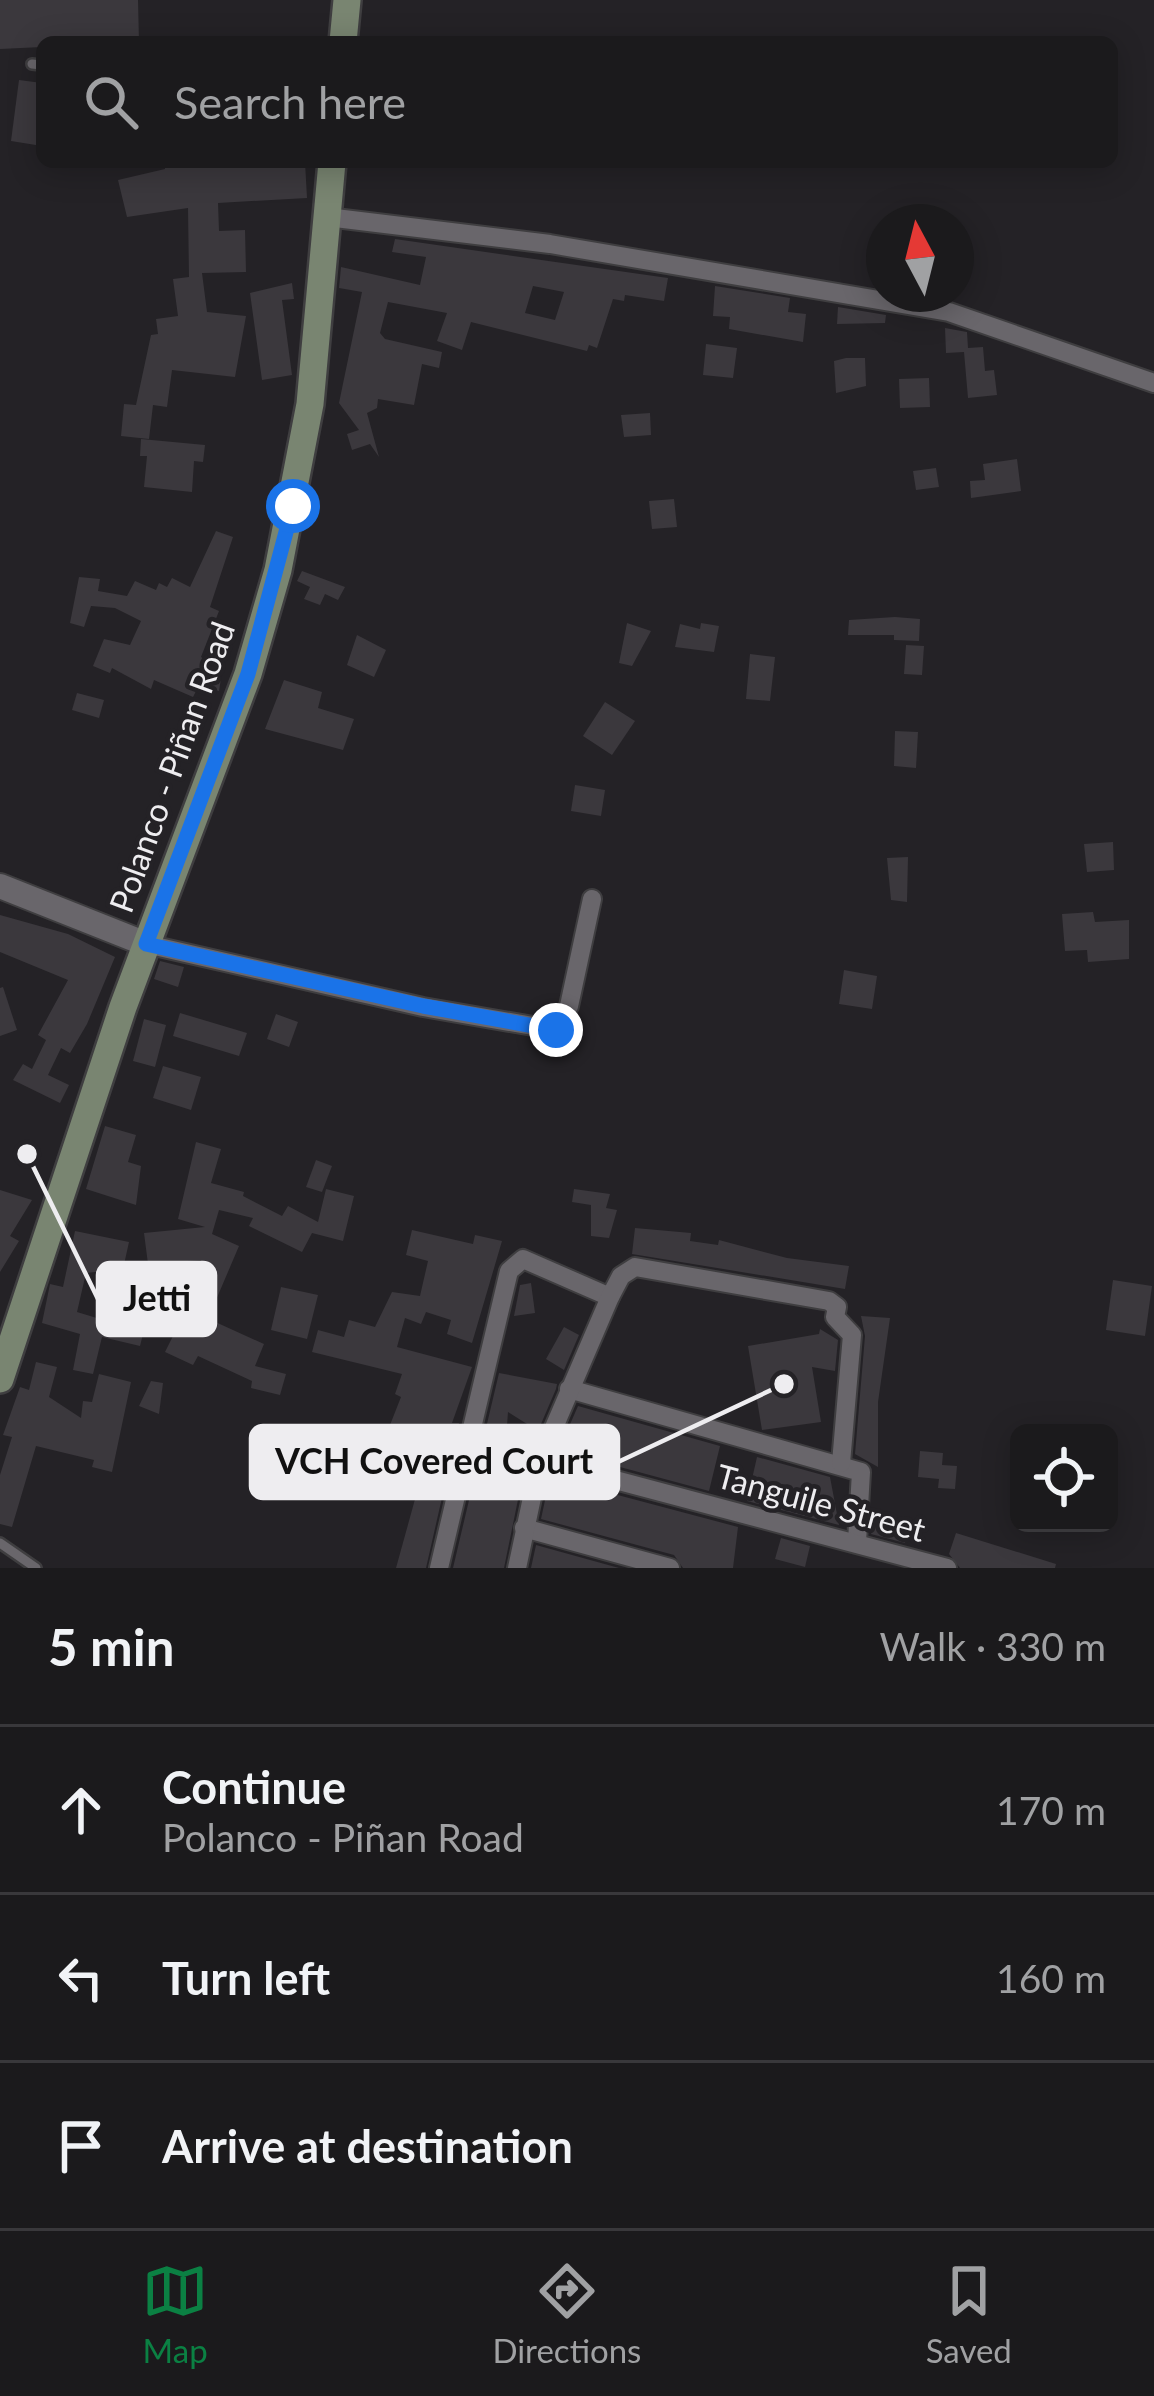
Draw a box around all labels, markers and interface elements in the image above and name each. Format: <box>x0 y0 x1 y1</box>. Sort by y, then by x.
search box <box>36 36 1118 168</box>
icon: search <box>78 69 144 135</box>
text: Search here <box>174 75 406 129</box>
north arrow <box>866 204 974 312</box>
route start <box>266 479 320 533</box>
street label: Polanco - Piñan Road <box>100 616 242 917</box>
route end <box>529 1003 583 1057</box>
callout: Jetti <box>98 1263 215 1335</box>
text: Jetti <box>123 1275 191 1319</box>
map controls <box>1010 1424 1118 1532</box>
button: locate <box>1010 1424 1118 1532</box>
callout: VCH Covered Court <box>251 1426 618 1498</box>
text: VCH Covered Court <box>274 1438 594 1482</box>
street label: Tanguile Street <box>712 1455 930 1549</box>
text: 5 min <box>48 1616 174 1677</box>
text: Walk · 330 m <box>879 1623 1106 1669</box>
text: Continue <box>162 1760 346 1814</box>
icon: ahead <box>48 1777 114 1843</box>
text: 170 m <box>996 1787 1106 1833</box>
text: Polanco - Piñan Road <box>162 1814 524 1860</box>
icon: left <box>48 1945 114 2011</box>
text: Turn left <box>162 1951 330 2005</box>
text: 160 m <box>996 1955 1106 2001</box>
icon: arrive <box>48 2113 114 2179</box>
text: Arrive at destination <box>162 2119 573 2173</box>
tab: Map <box>142 2258 208 2370</box>
tab: Directions <box>492 2258 641 2370</box>
tab: Saved <box>926 2258 1012 2370</box>

